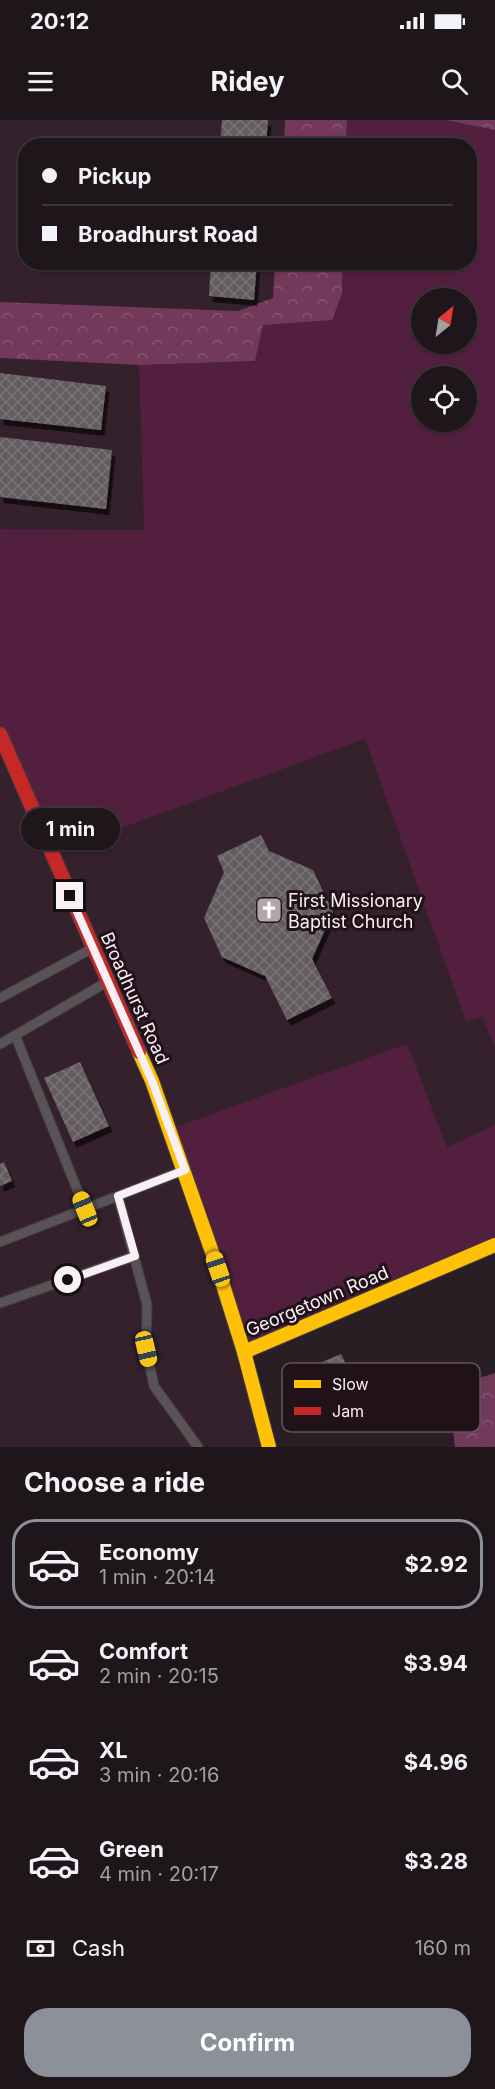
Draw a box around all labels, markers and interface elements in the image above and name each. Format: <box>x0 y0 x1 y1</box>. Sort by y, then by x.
text: 20:12 <box>30 8 89 34</box>
icon: menu <box>24 65 57 98</box>
text: Ridey <box>211 65 284 98</box>
icon: search <box>438 65 471 98</box>
text: Pickup <box>78 163 152 189</box>
text: Broadhurst Road <box>78 221 258 247</box>
north arrow <box>411 288 477 354</box>
map controls <box>411 288 477 432</box>
button: locate <box>411 366 477 432</box>
callout: 1 min <box>20 809 119 851</box>
text: 1 min <box>46 817 95 841</box>
route end <box>56 882 83 909</box>
place label: First Missionary Baptist Church <box>288 890 423 932</box>
church icon: First Missionary Baptist Church <box>254 895 284 925</box>
street label: Broadhurst Road <box>96 929 174 1067</box>
car <box>70 1189 100 1229</box>
car <box>204 1249 232 1289</box>
street label: Georgetown Road <box>243 1261 391 1341</box>
route start <box>54 1266 81 1293</box>
car <box>133 1329 159 1369</box>
legend <box>282 1363 480 1432</box>
text: Slow <box>332 1374 369 1394</box>
text: Jam <box>332 1401 364 1421</box>
text: Choose a ride <box>24 1466 205 1499</box>
icon: car <box>27 1537 81 1591</box>
text: Economy <box>99 1539 199 1565</box>
text: $2.92 <box>405 1551 468 1577</box>
text: 1 min · 20:14 <box>99 1565 216 1589</box>
icon: car <box>27 1636 81 1690</box>
text: Comfort <box>99 1638 188 1664</box>
text: $3.94 <box>404 1650 468 1676</box>
text: 2 min · 20:15 <box>99 1664 219 1688</box>
icon: car <box>27 1735 81 1789</box>
text: XL <box>99 1737 128 1763</box>
text: $4.96 <box>404 1749 468 1775</box>
text: 3 min · 20:16 <box>99 1763 219 1787</box>
icon: car <box>27 1834 81 1888</box>
text: Green <box>99 1836 164 1862</box>
text: $3.28 <box>404 1848 468 1874</box>
text: 4 min · 20:17 <box>99 1862 219 1886</box>
icon: cash <box>24 1932 57 1965</box>
text: Cash <box>72 1935 125 1961</box>
text: 160 m <box>415 1936 471 1960</box>
button: Confirm <box>24 2008 471 2077</box>

